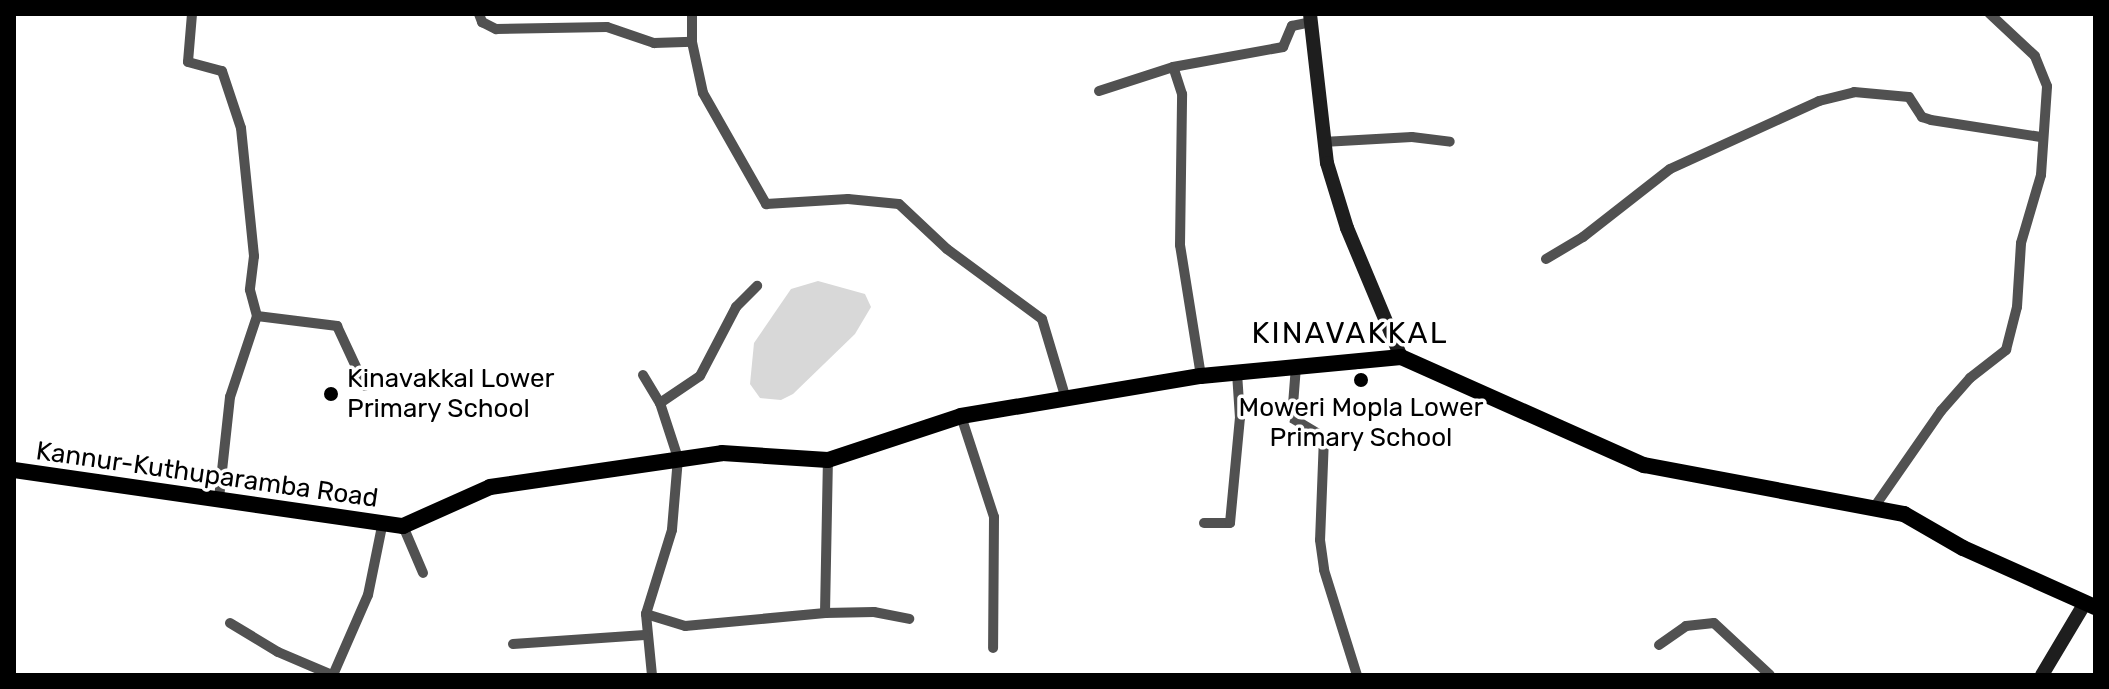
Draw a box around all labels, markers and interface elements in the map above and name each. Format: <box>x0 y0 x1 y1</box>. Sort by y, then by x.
district label: KINAVAKKAL <box>1251 315 1449 351</box>
place label: Kinavakkal Lower Primary School <box>347 363 554 424</box>
marker: Moweri Mopla Lower Primary School <box>1352 371 1370 389</box>
marker: Kinavakkal Lower Primary School <box>322 385 340 403</box>
place label: Moweri Mopla Lower Primary School <box>1239 392 1483 454</box>
street label: Kannur-Kuthuparamba Road <box>34 436 380 514</box>

